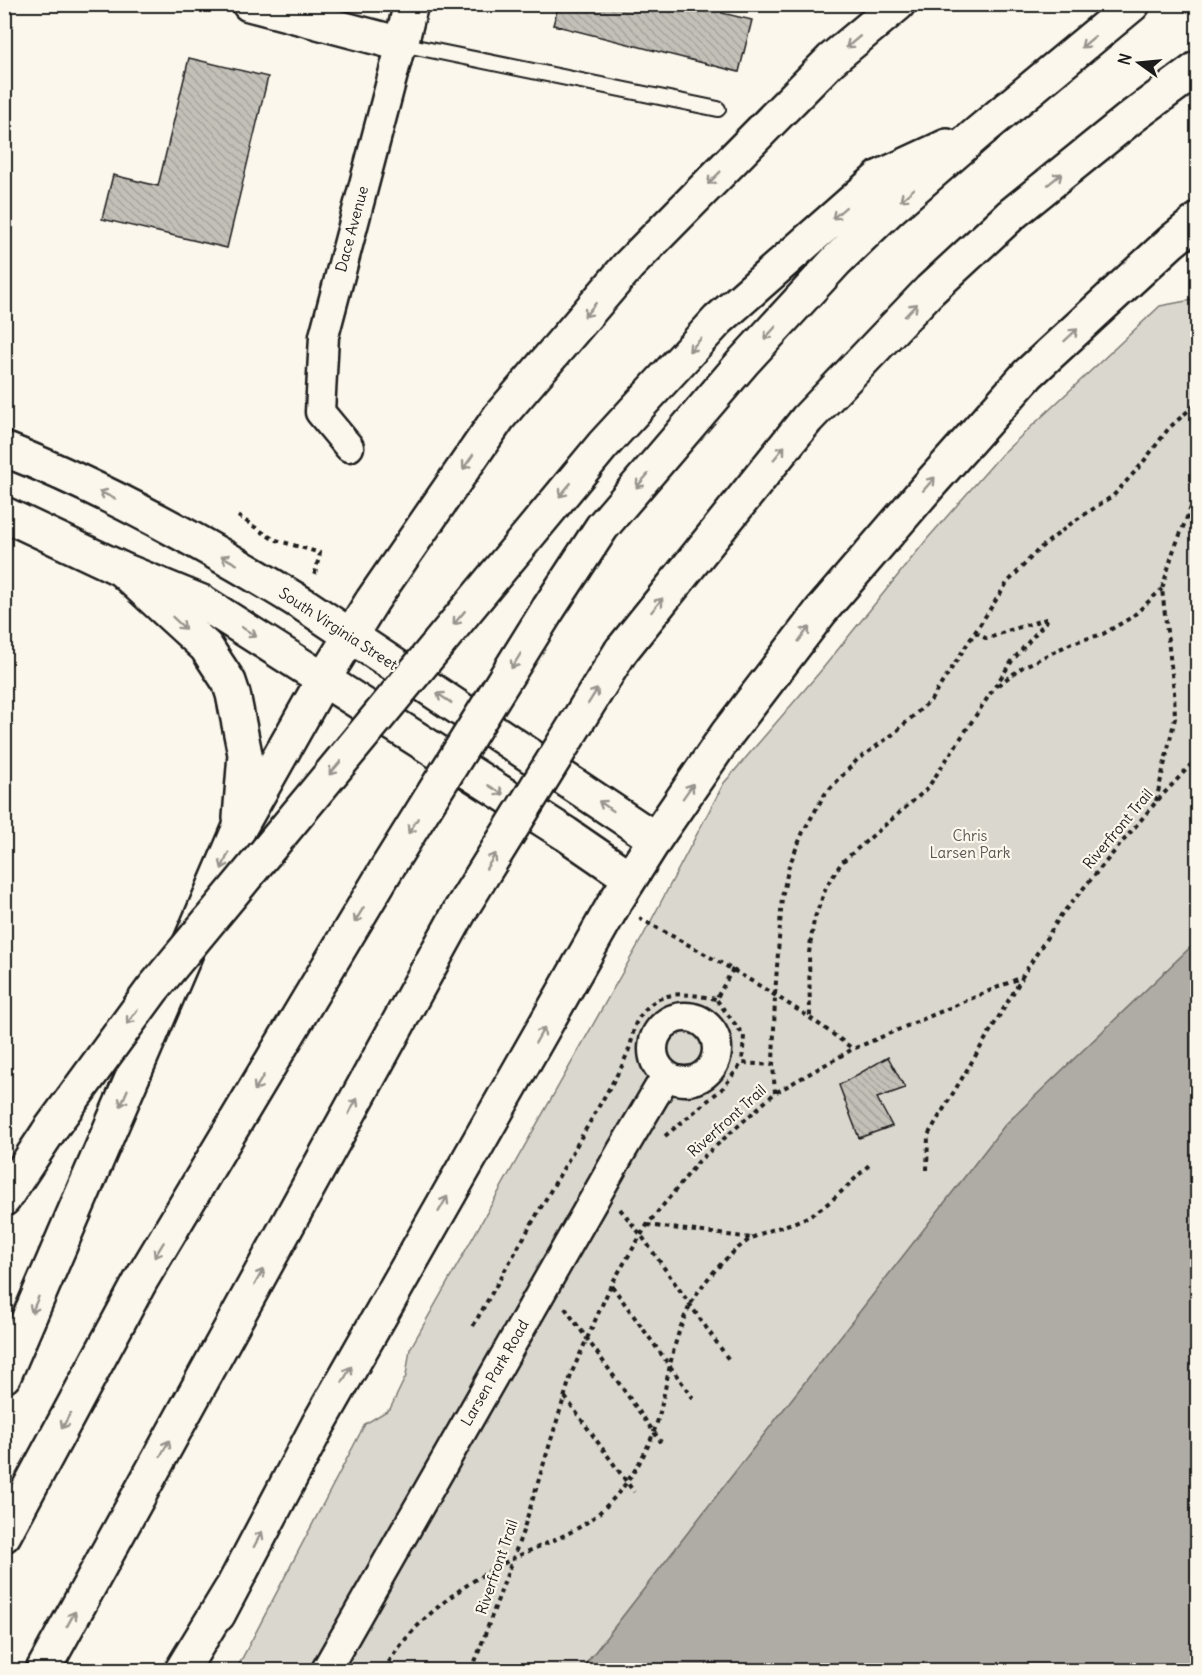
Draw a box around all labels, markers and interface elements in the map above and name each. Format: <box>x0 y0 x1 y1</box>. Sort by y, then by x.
north arrow <box>1109 33 1169 93</box>
one-way arrow <box>846 35 861 49</box>
one-way arrow <box>1081 35 1096 49</box>
text: N <box>1113 51 1136 67</box>
one-way arrow <box>707 171 722 186</box>
one-way arrow <box>1047 173 1063 186</box>
street label: Dace Avenue <box>331 184 372 274</box>
one-way arrow <box>900 188 915 202</box>
one-way arrow <box>832 206 847 220</box>
one-way arrow <box>583 302 597 317</box>
one-way arrow <box>904 302 918 317</box>
one-way arrow <box>763 326 777 341</box>
one-way arrow <box>1064 327 1079 342</box>
one-way arrow <box>688 337 702 352</box>
one-way arrow <box>773 445 786 461</box>
one-way arrow <box>462 454 474 470</box>
one-way arrow <box>635 473 649 488</box>
one-way arrow <box>922 477 936 492</box>
one-way arrow <box>559 482 572 498</box>
one-way arrow <box>98 489 117 500</box>
one-way arrow <box>221 554 238 566</box>
street label: South Virginia Street <box>275 583 401 674</box>
one-way arrow <box>651 598 664 614</box>
one-way arrow <box>453 610 466 626</box>
one-way arrow <box>172 616 187 630</box>
one-way arrow <box>240 626 256 638</box>
one-way arrow <box>797 626 810 642</box>
one-way arrow <box>510 652 522 669</box>
one-way arrow <box>587 687 600 704</box>
one-way arrow <box>436 692 452 704</box>
one-way arrow <box>328 760 341 776</box>
one-way arrow <box>682 783 694 799</box>
one-way arrow <box>488 784 504 796</box>
street label: Riverfront Trail <box>1079 785 1157 873</box>
one-way arrow <box>598 800 615 812</box>
one-way arrow <box>407 818 420 835</box>
park label: Chris Larsen Park <box>930 826 1011 862</box>
one-way arrow <box>219 851 230 870</box>
one-way arrow <box>485 853 497 870</box>
one-way arrow <box>353 906 365 923</box>
one-way arrow <box>126 1008 139 1024</box>
one-way arrow <box>534 1027 546 1044</box>
one-way arrow <box>253 1074 265 1091</box>
street label: Riverfront Trail <box>684 1080 770 1161</box>
one-way arrow <box>117 1089 128 1107</box>
one-way arrow <box>347 1098 359 1115</box>
one-way arrow <box>438 1196 450 1213</box>
one-way arrow <box>153 1241 165 1258</box>
one-way arrow <box>254 1269 265 1287</box>
one-way arrow <box>29 1295 40 1314</box>
street label: Larsen Park Road <box>456 1316 533 1429</box>
one-way arrow <box>341 1366 353 1383</box>
one-way arrow <box>60 1412 71 1430</box>
one-way arrow <box>160 1440 171 1458</box>
street label: Riverfront Trail <box>471 1517 522 1617</box>
one-way arrow <box>252 1531 264 1548</box>
one-way arrow <box>65 1611 77 1628</box>

